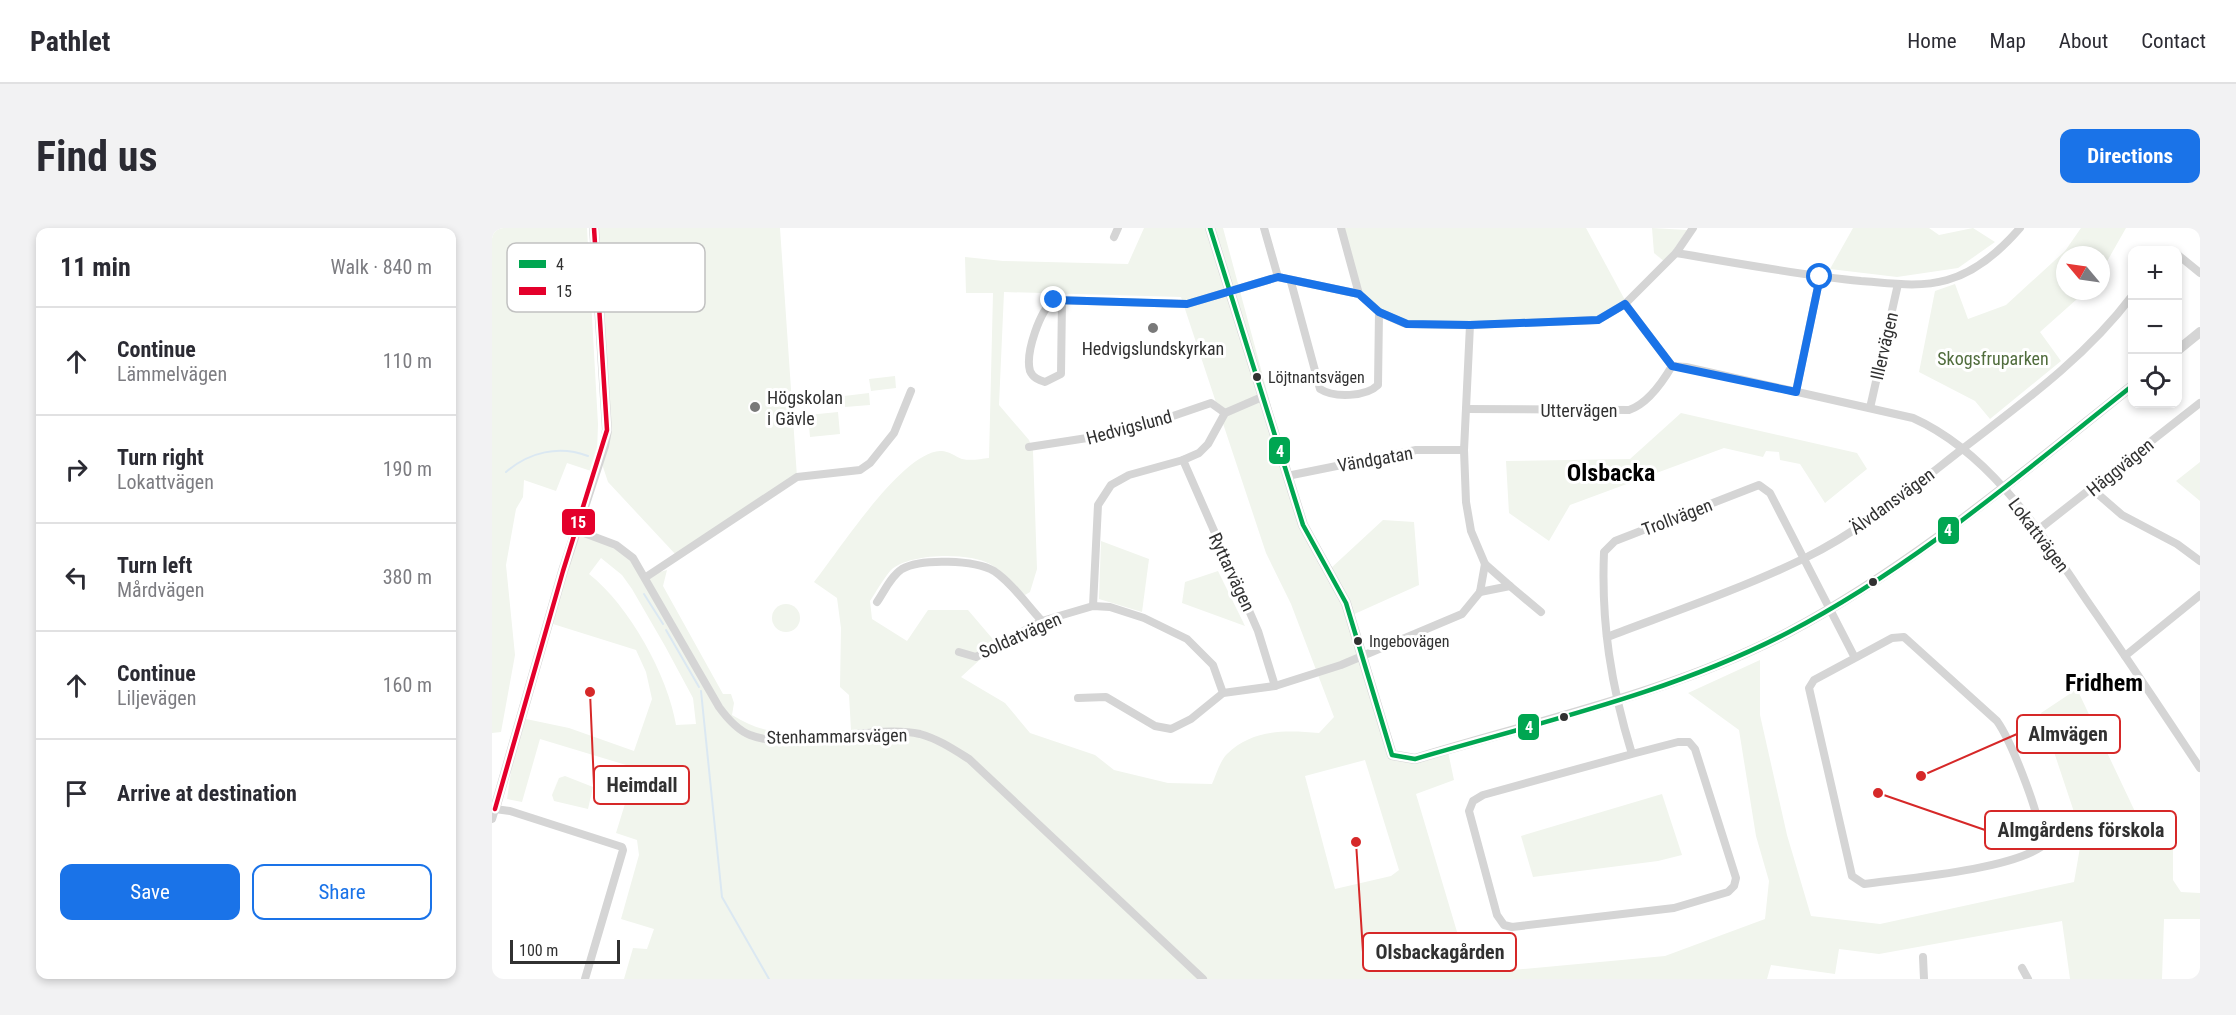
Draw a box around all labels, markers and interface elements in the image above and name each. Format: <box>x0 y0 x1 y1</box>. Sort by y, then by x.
text: Pathlet <box>30 25 110 58</box>
text: Home <box>1907 29 1957 53</box>
text: Map <box>1990 29 2026 53</box>
text: About <box>2059 29 2108 53</box>
text: Contact <box>2141 29 2206 53</box>
button: Directions <box>2060 129 2200 183</box>
text: Find us <box>36 132 157 181</box>
legend <box>507 243 705 312</box>
north arrow <box>2056 246 2110 300</box>
map controls <box>2128 246 2182 408</box>
button: + <box>2128 246 2182 300</box>
text: 11 min <box>60 252 131 282</box>
text: Walk · 840 m <box>331 255 432 279</box>
text: 4 <box>556 255 564 274</box>
route start <box>1806 263 1832 289</box>
text: 15 <box>556 282 572 301</box>
route end <box>1040 286 1066 312</box>
button: − <box>2128 300 2182 354</box>
street label: Illervägen <box>1866 310 1902 382</box>
marker: Hedvigslundskyrkan <box>1146 321 1160 335</box>
text: Continue <box>117 337 196 362</box>
place label: Hedvigslundskyrkan <box>1082 338 1224 359</box>
icon: ahead <box>60 345 93 378</box>
park label: Skogsfruparken <box>1937 348 2049 369</box>
text: 110 m <box>383 349 432 373</box>
button: locate <box>2128 354 2182 408</box>
text: Lämmelvägen <box>117 362 227 386</box>
place label: Löjtnantsvägen <box>1268 368 1365 387</box>
marker: Löjtnantsvägen <box>1251 371 1263 383</box>
place label: Högskolan i Gävle <box>767 387 843 429</box>
marker: Högskolan i Gävle <box>748 400 762 414</box>
street label: Uttervägen <box>1540 400 1618 421</box>
street label: Hedvigslund <box>1084 405 1174 449</box>
street label: Häggvägen <box>2082 434 2158 500</box>
line badge: 4 <box>1268 436 1291 465</box>
text: 4 <box>1276 442 1284 461</box>
street label: Vändgatan <box>1336 442 1414 476</box>
text: Turn right <box>117 445 204 470</box>
icon: right <box>60 453 93 486</box>
text: 190 m <box>383 457 432 481</box>
district label: Olsbacka <box>1567 459 1655 487</box>
street label: Älvdansvägen <box>1846 463 1938 539</box>
text: Lokattvägen <box>117 470 214 494</box>
street label: Trollvägen <box>1639 494 1715 540</box>
street label: Lokattvägen <box>2004 494 2074 576</box>
line badge: 15 <box>561 508 596 536</box>
text: 15 <box>570 513 586 532</box>
line badge: 4 <box>1937 516 1960 545</box>
text: 4 <box>1944 521 1952 540</box>
street label: Ryttarvägen <box>1205 529 1259 615</box>
text: Turn left <box>117 553 192 578</box>
icon: left <box>60 561 93 594</box>
text: 380 m <box>383 565 432 589</box>
unlabelled marker <box>1867 576 1879 588</box>
text: Mårdvägen <box>117 578 204 602</box>
street label: Soldatvägen <box>976 608 1064 662</box>
place label: Ingebovägen <box>1369 632 1449 651</box>
marker: Ingebovägen <box>1352 635 1364 647</box>
text: Continue <box>117 661 196 686</box>
icon: ahead <box>60 669 93 702</box>
district label: Fridhem <box>2065 669 2143 697</box>
text: 160 m <box>383 673 432 697</box>
text: Liljevägen <box>117 686 196 710</box>
unlabelled marker <box>1558 711 1570 723</box>
line badge: 4 <box>1517 713 1540 741</box>
callout: Almvägen <box>2017 715 2120 753</box>
text: 4 <box>1525 718 1533 737</box>
text: Almvägen <box>2028 722 2108 746</box>
street label: Stenhammarsvägen <box>766 724 908 748</box>
callout: Heimdall <box>594 766 689 804</box>
text: Heimdall <box>606 773 678 797</box>
icon: arrive <box>60 777 93 810</box>
text: Arrive at destination <box>117 781 297 806</box>
callout: Almgårdens förskola <box>1985 811 2176 849</box>
text: Almgårdens förskola <box>1998 818 2164 842</box>
button: Save <box>60 864 240 920</box>
button: Share <box>252 864 432 920</box>
callout: Olsbackagården <box>1363 933 1516 971</box>
scale bar <box>510 937 620 964</box>
text: Olsbackagården <box>1376 940 1504 964</box>
text: 100 m <box>519 941 558 960</box>

